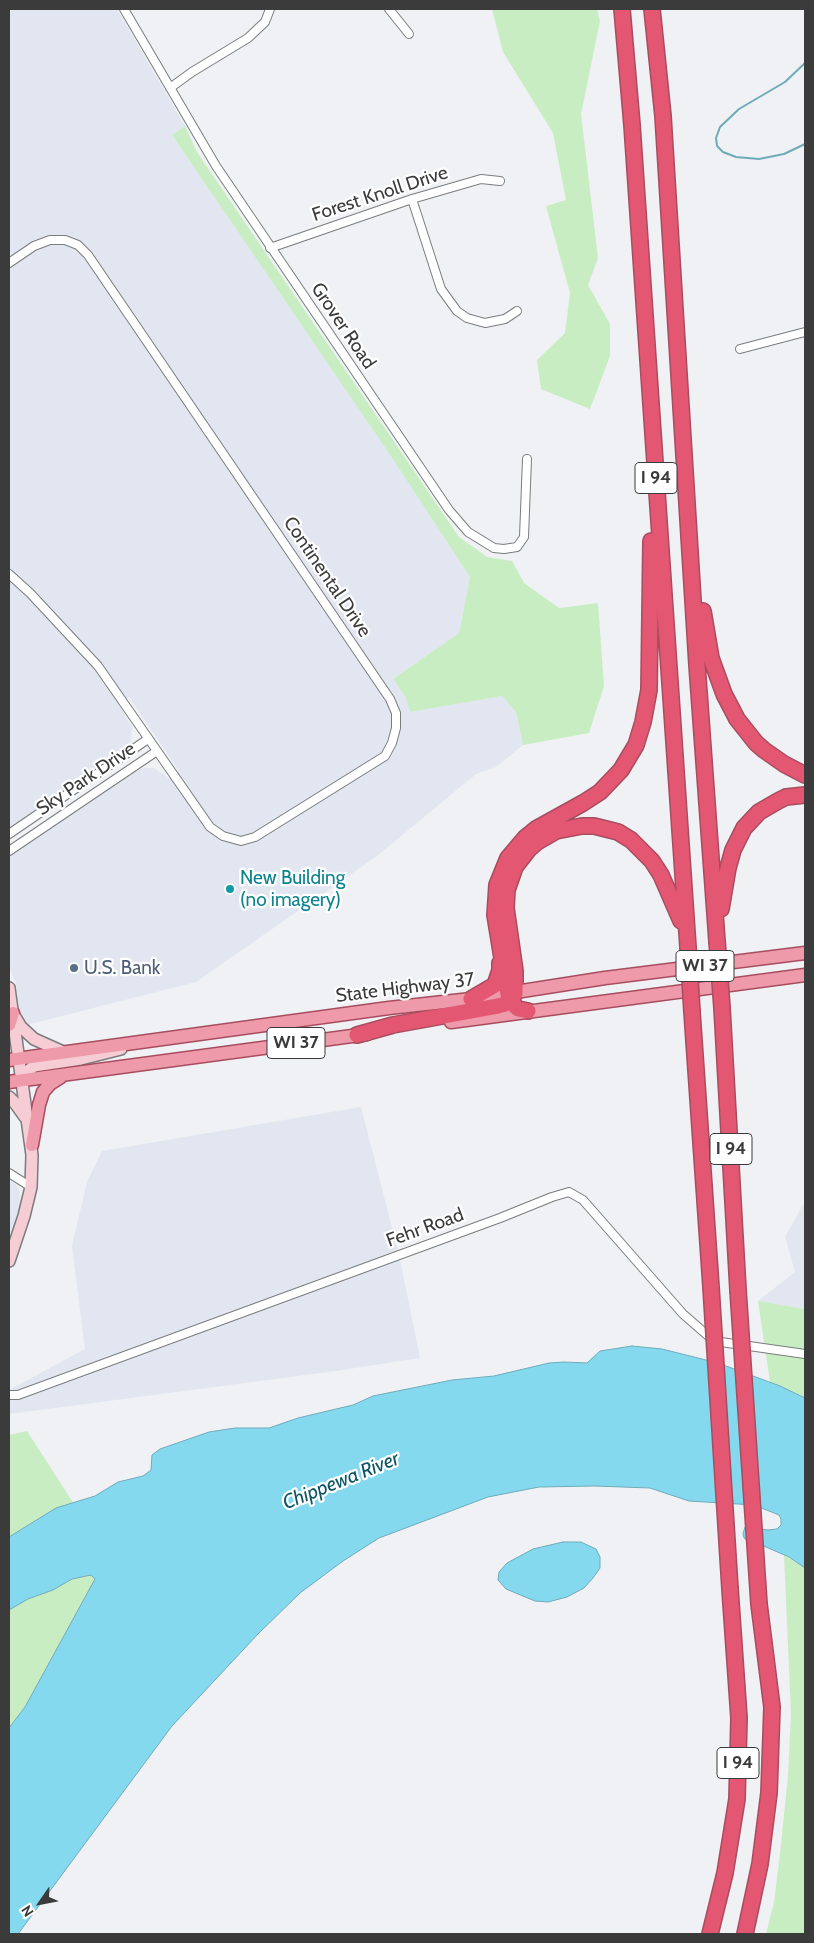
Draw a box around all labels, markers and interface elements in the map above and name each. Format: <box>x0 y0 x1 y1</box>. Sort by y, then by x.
street label: Forest Knoll Drive <box>309 161 451 227</box>
street label: Grover Road <box>306 279 380 373</box>
road number: I 94 <box>635 462 677 493</box>
street label: Continental Drive <box>278 512 376 642</box>
street label: Sky Park Drive <box>32 738 140 820</box>
place label: New Building (no imagery) <box>240 867 345 911</box>
marker: New Building (no imagery) <box>224 883 236 895</box>
road number: WI 37 <box>676 950 734 981</box>
place label: U.S. Bank <box>84 957 160 979</box>
marker: U.S. Bank <box>68 962 80 974</box>
street label: State Highway 37 <box>334 968 476 1008</box>
road number: WI 37 <box>267 1028 325 1058</box>
road number: I 94 <box>710 1134 752 1164</box>
street label: Fehr Road <box>383 1204 467 1252</box>
water label: Chippewa River <box>279 1447 403 1515</box>
road number: I 94 <box>717 1748 759 1779</box>
north arrow <box>15 1878 65 1928</box>
text: N <box>17 1902 38 1920</box>

